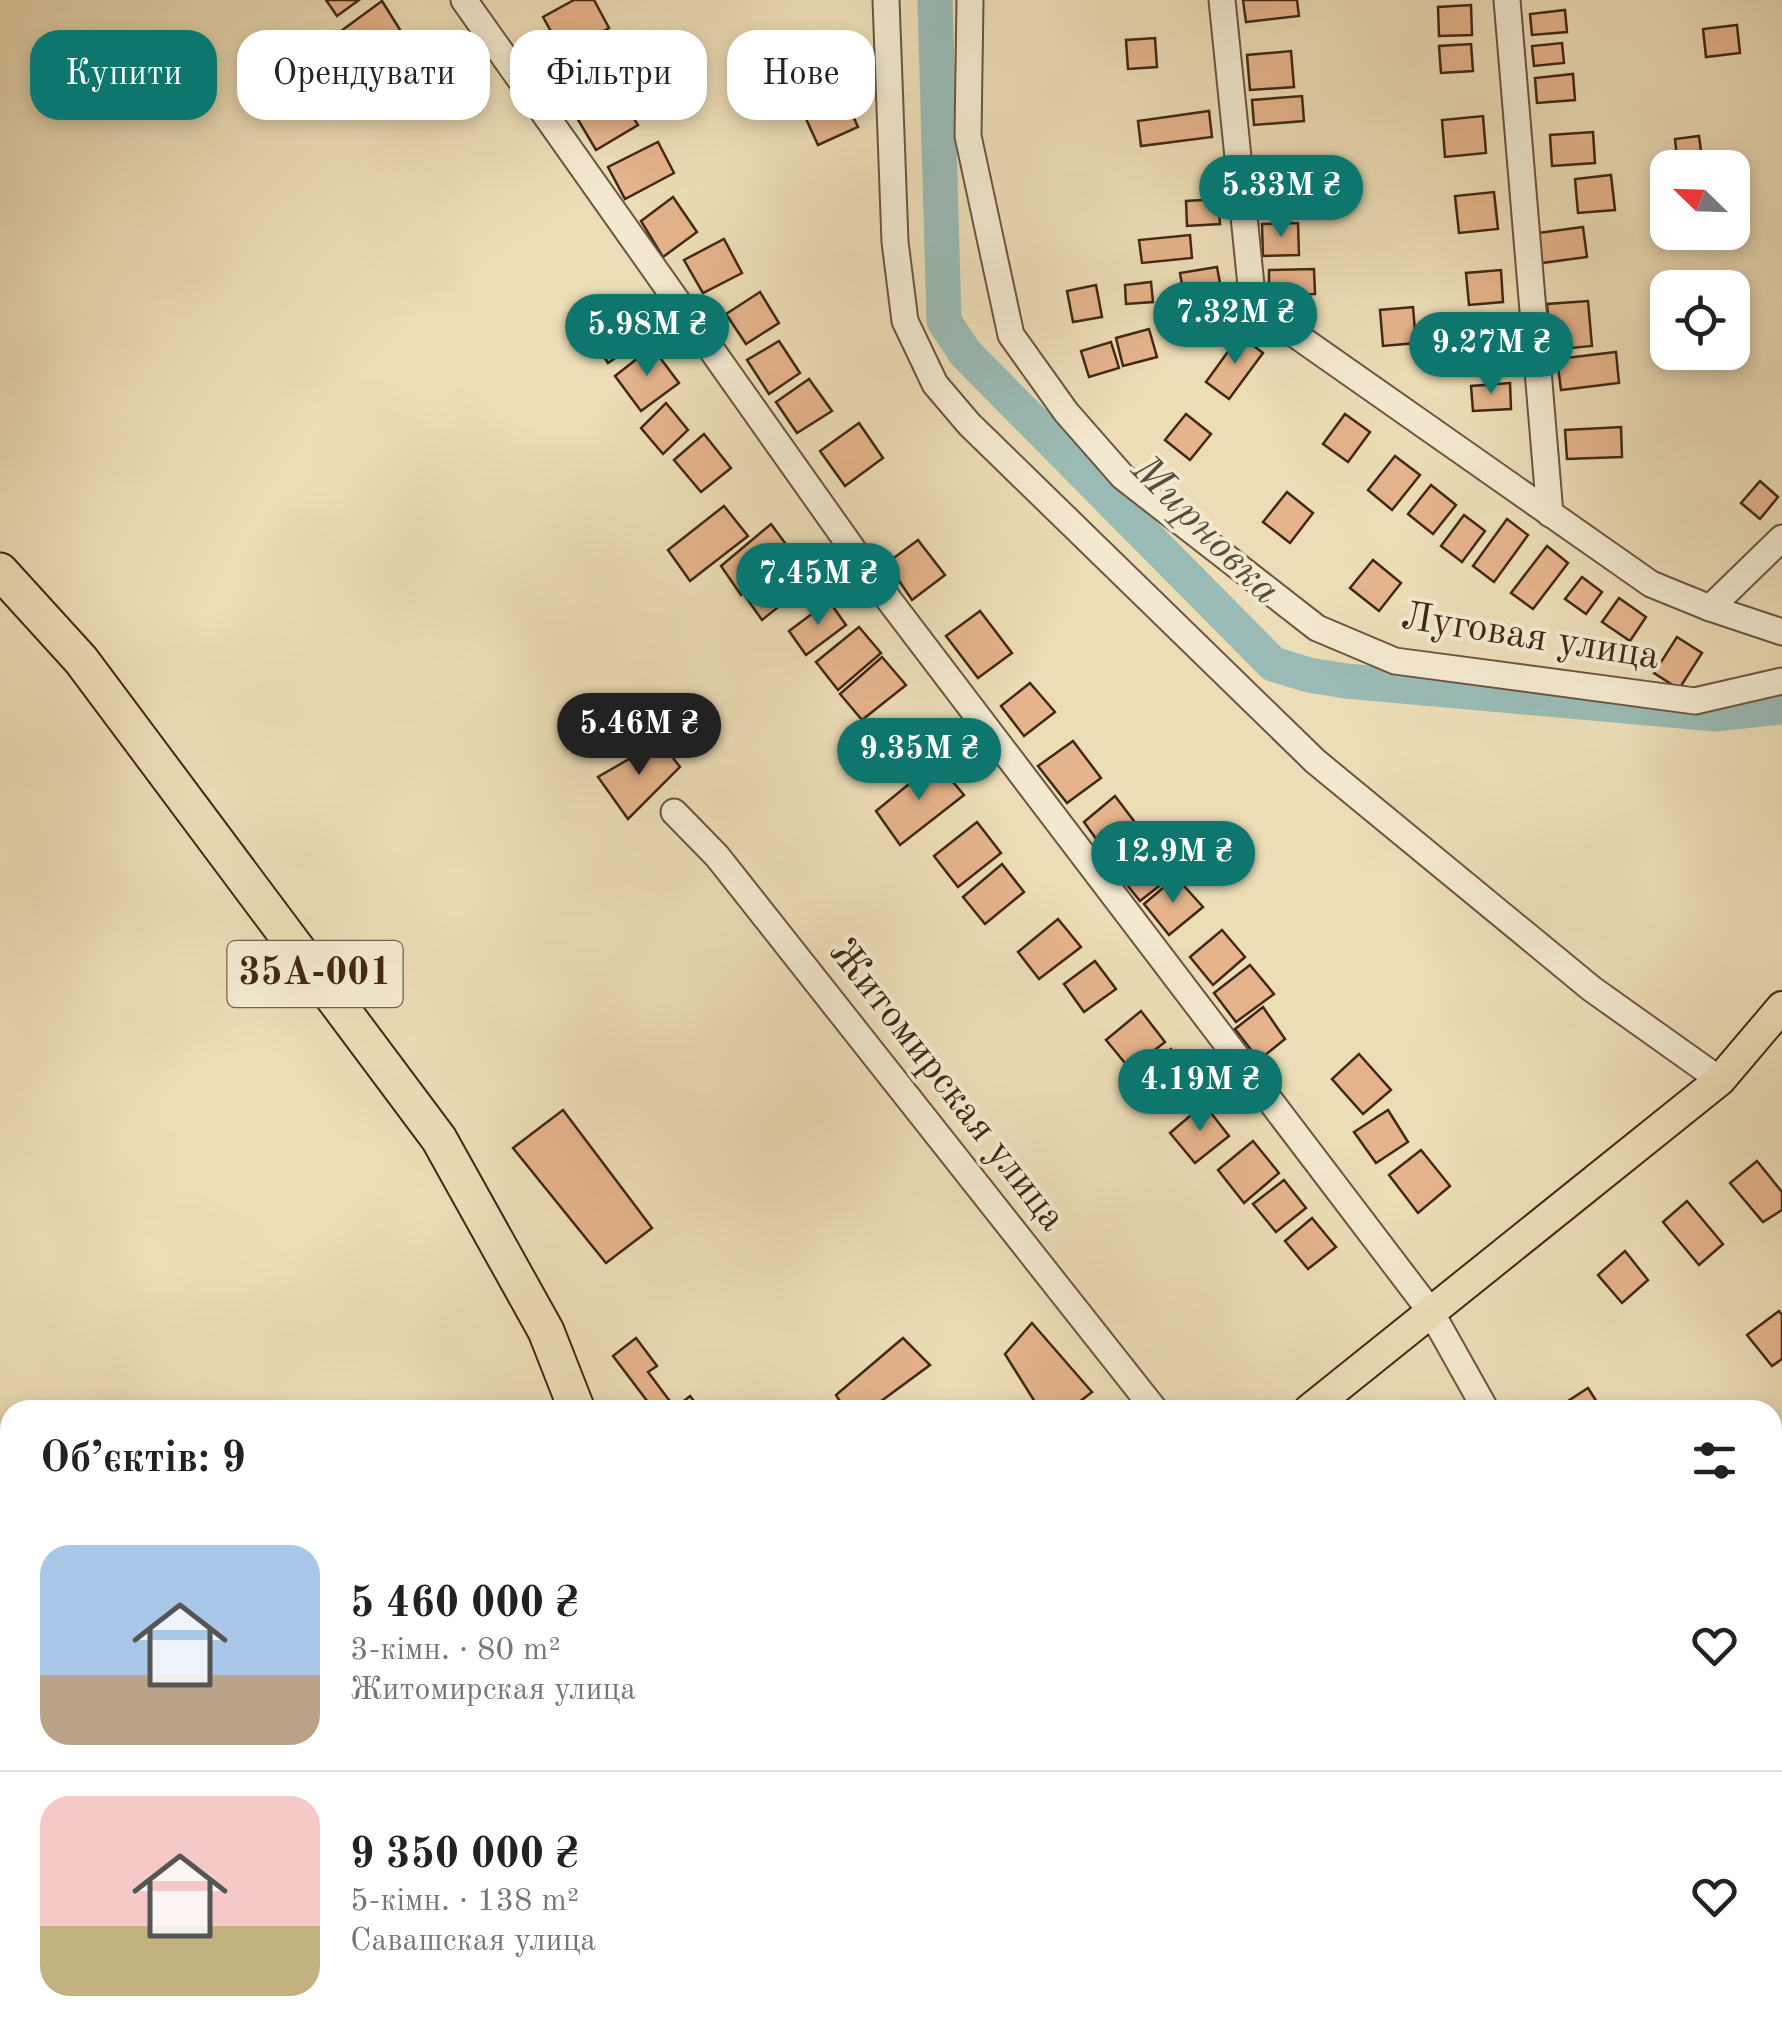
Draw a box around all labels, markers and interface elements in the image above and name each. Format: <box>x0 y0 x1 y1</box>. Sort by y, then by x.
chip: Купити <box>30 30 217 120</box>
chip: Орендувати <box>237 30 490 120</box>
chip: Фільтри <box>510 30 707 120</box>
chip: Нове <box>727 30 875 120</box>
north arrow <box>1650 150 1750 250</box>
map controls <box>1650 150 1750 370</box>
pin: 5.33M ₴ <box>1189 155 1373 240</box>
text: 5.33M ₴ <box>1221 171 1341 203</box>
button: locate <box>1650 270 1750 370</box>
pin: 7.32M ₴ <box>1143 282 1327 367</box>
pin: 5.98M ₴ <box>555 294 739 379</box>
text: 7.32M ₴ <box>1175 298 1295 330</box>
text: 5.98M ₴ <box>587 310 707 342</box>
pin: 9.27M ₴ <box>1399 312 1583 397</box>
text: 9.27M ₴ <box>1431 328 1551 360</box>
water label: Мирновка <box>1122 448 1287 613</box>
pin: 7.45M ₴ <box>726 543 910 628</box>
text: 7.45M ₴ <box>758 559 878 591</box>
street label: Луговая улица <box>1398 598 1662 678</box>
pin: 5.46M ₴ <box>547 693 731 778</box>
text: 5.46M ₴ <box>579 709 699 741</box>
pin: 9.35M ₴ <box>827 718 1011 803</box>
text: 9.35M ₴ <box>859 734 979 766</box>
pin: 12.9M ₴ <box>1081 821 1265 906</box>
text: 12.9M ₴ <box>1113 837 1233 869</box>
street label: Житомирская улица <box>820 933 1072 1239</box>
road number: 35А-001 <box>228 941 402 1007</box>
pin: 4.19M ₴ <box>1108 1049 1292 1134</box>
text: 4.19M ₴ <box>1140 1065 1260 1097</box>
icon: filters <box>1687 1433 1742 1488</box>
text: Об’єктів: 9 <box>40 1439 246 1481</box>
text: 5 460 000 ₴ <box>350 1584 579 1626</box>
icon: home <box>120 1585 240 1705</box>
icon: heart <box>1687 1618 1742 1673</box>
text: 3-кімн. · 80 m² <box>350 1635 561 1667</box>
text: Житомирская улица <box>350 1675 636 1707</box>
text: 9 350 000 ₴ <box>350 1835 579 1877</box>
icon: home <box>120 1836 240 1956</box>
icon: heart <box>1687 1869 1742 1924</box>
text: 5-кімн. · 138 m² <box>350 1886 579 1918</box>
text: Савашская улица <box>350 1926 596 1958</box>

